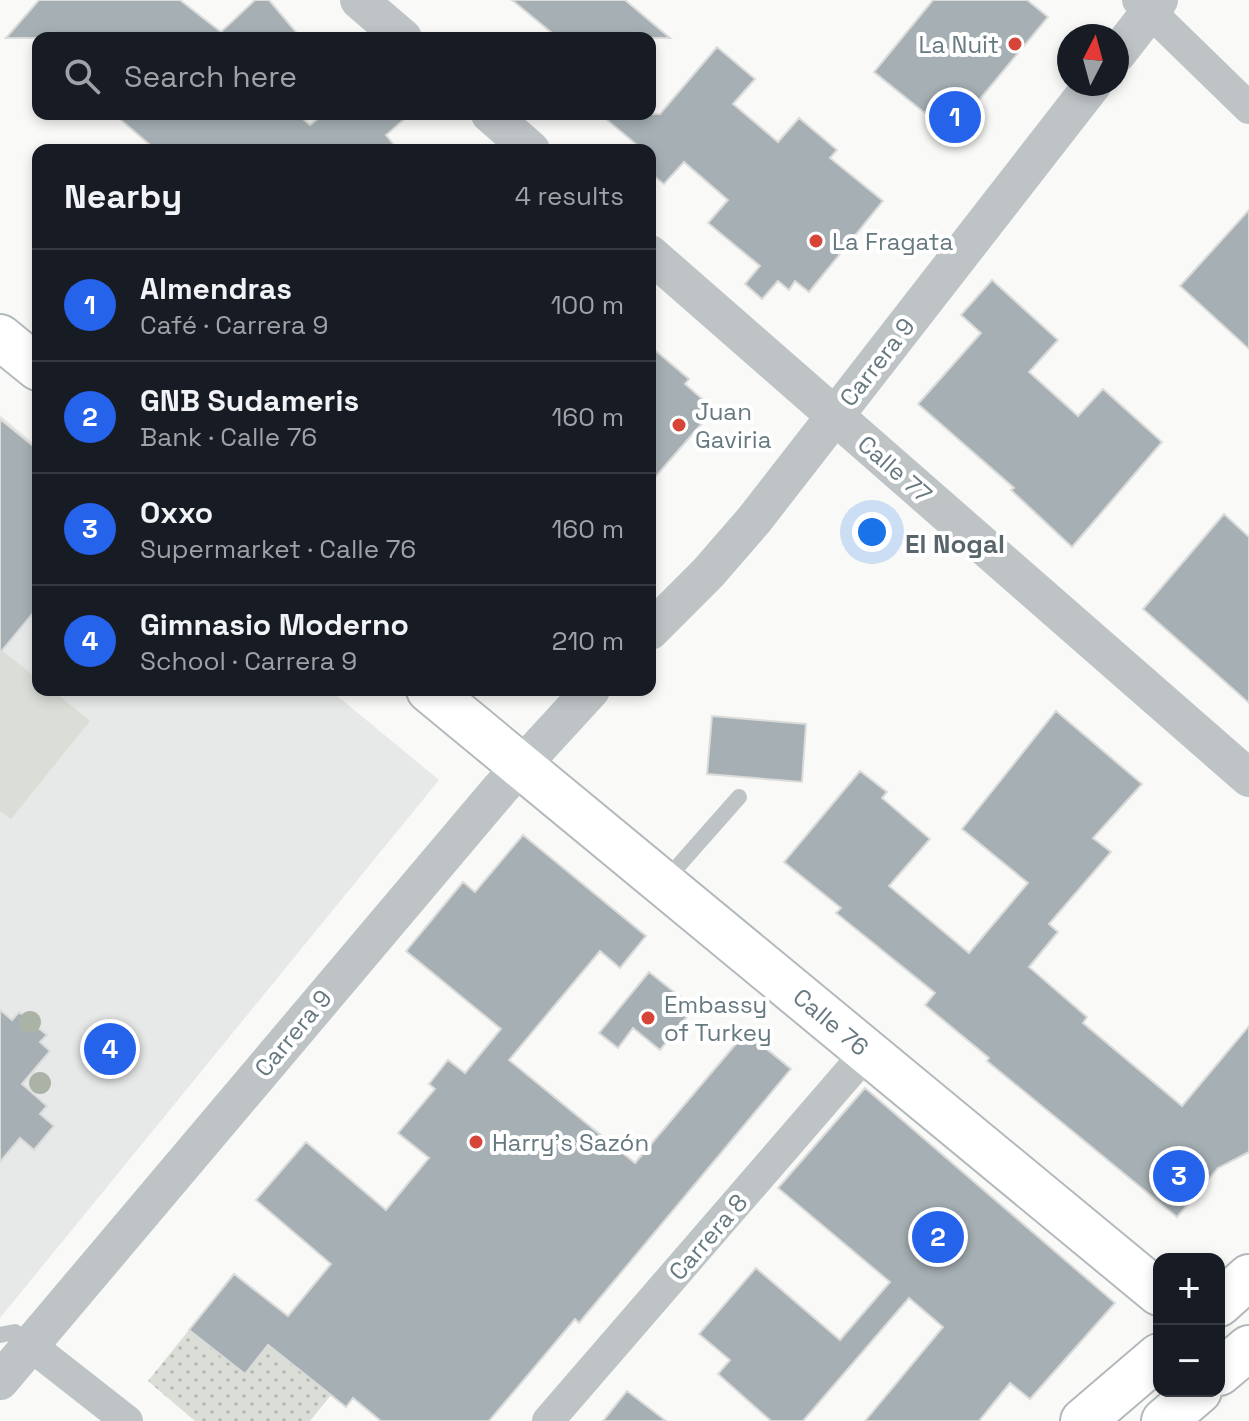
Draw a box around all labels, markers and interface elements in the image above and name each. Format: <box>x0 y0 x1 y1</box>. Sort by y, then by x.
north arrow <box>1057 24 1129 96</box>
place label: La Nuit <box>918 29 999 60</box>
search box <box>32 32 656 120</box>
marker: La Nuit <box>1006 35 1024 53</box>
icon: search <box>60 54 104 98</box>
text: Search here <box>124 57 297 96</box>
pin: 1 <box>929 87 981 147</box>
text: Nearby <box>64 175 182 218</box>
text: 4 results <box>515 179 624 213</box>
place label: La Fragata <box>832 226 954 257</box>
marker: La Fragata <box>807 232 825 250</box>
text: Almendras <box>140 269 292 308</box>
text: 1 <box>84 288 96 322</box>
text: 100 m <box>551 288 624 322</box>
text: Café · Carrera 9 <box>140 308 328 342</box>
street label: Carrera 9 <box>833 311 921 413</box>
text: GNB Sudameris <box>140 381 359 420</box>
place label: Juan Gaviria <box>695 396 772 455</box>
text: 2 <box>82 400 98 434</box>
text: 160 m <box>552 400 624 434</box>
marker: Juan Gaviria <box>670 416 688 434</box>
text: Bank · Calle 76 <box>140 420 317 454</box>
street label: Calle 77 <box>851 428 939 510</box>
text: Oxxo <box>140 493 213 532</box>
text: 3 <box>82 512 98 546</box>
text: 160 m <box>552 512 624 546</box>
your location <box>852 512 892 552</box>
district label: El Nogal <box>905 527 1005 561</box>
text: Supermarket · Calle 76 <box>140 532 416 566</box>
text: Gimnasio Moderno <box>140 605 409 644</box>
text: 4 <box>82 624 98 658</box>
text: 210 m <box>552 624 624 658</box>
text: School · Carrera 9 <box>140 644 357 678</box>
street label: Calle 76 <box>787 981 875 1063</box>
street label: Carrera 9 <box>248 983 338 1083</box>
place label: Embassy of Turkey <box>664 989 772 1048</box>
marker: Embassy of Turkey <box>639 1009 657 1027</box>
pin: 4 <box>84 1019 136 1079</box>
place label: Harry's Sazón <box>492 1127 649 1158</box>
marker: Harry's Sazón <box>467 1133 485 1151</box>
pin: 3 <box>1153 1146 1205 1206</box>
street label: Carrera 8 <box>662 1187 754 1287</box>
pin: 2 <box>912 1207 964 1267</box>
map controls <box>1153 1253 1225 1397</box>
button: + <box>1153 1253 1225 1325</box>
button: − <box>1153 1325 1225 1397</box>

